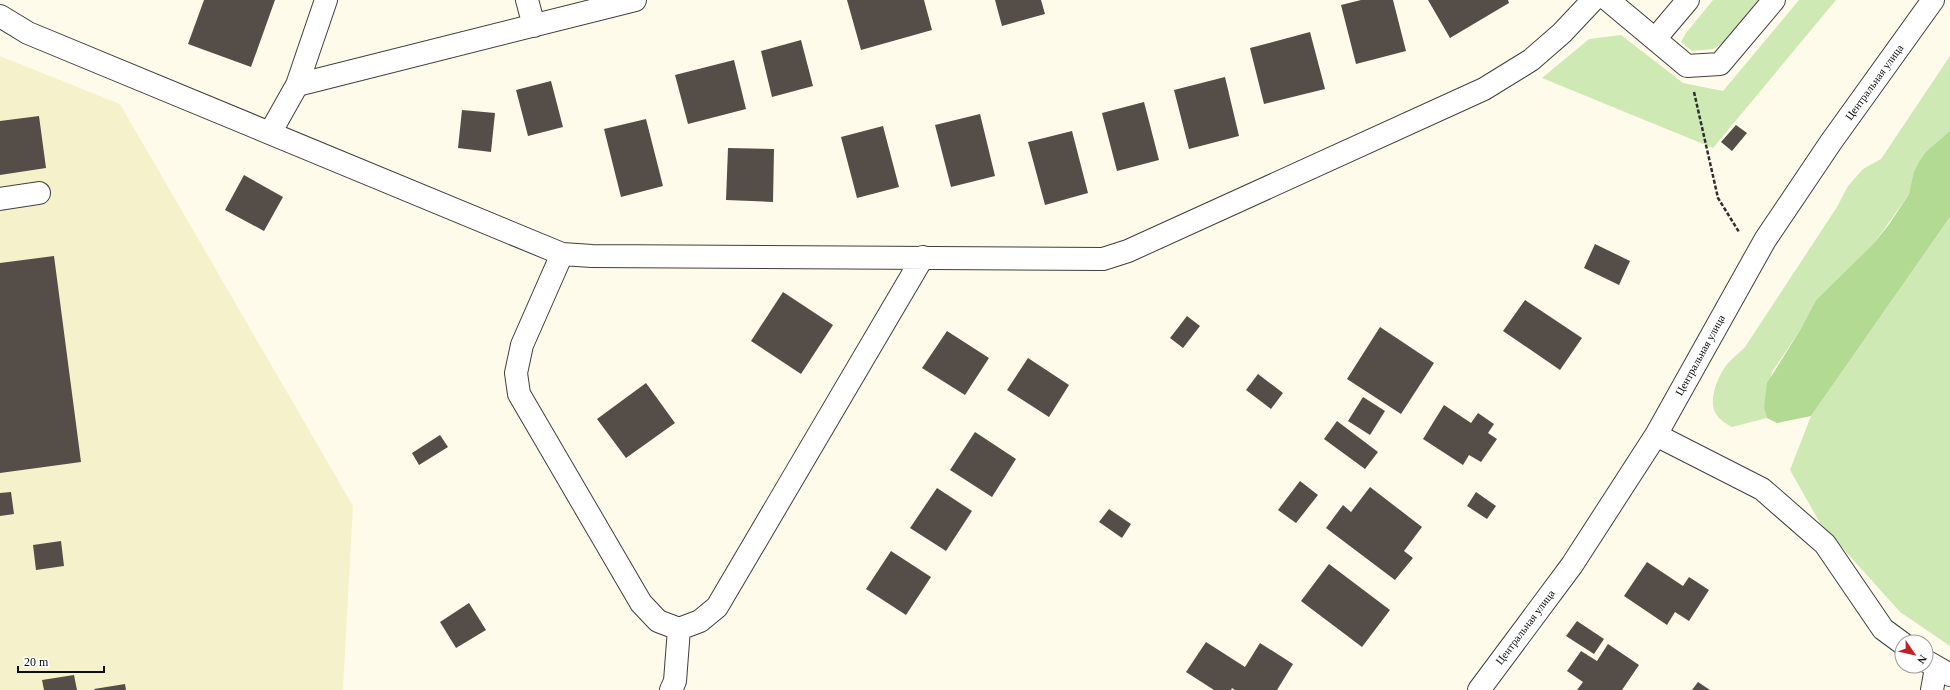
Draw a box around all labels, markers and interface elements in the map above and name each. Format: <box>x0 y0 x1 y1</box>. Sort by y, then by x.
street label: Центральная улица <box>1843 42 1905 122</box>
street label: Центральная улица <box>1673 312 1727 397</box>
street label: Центральная улица <box>1493 587 1557 667</box>
north arrow <box>1894 634 1934 674</box>
scale bar <box>18 648 104 674</box>
text: N <box>1915 653 1929 666</box>
text: 20 m <box>24 655 49 669</box>

